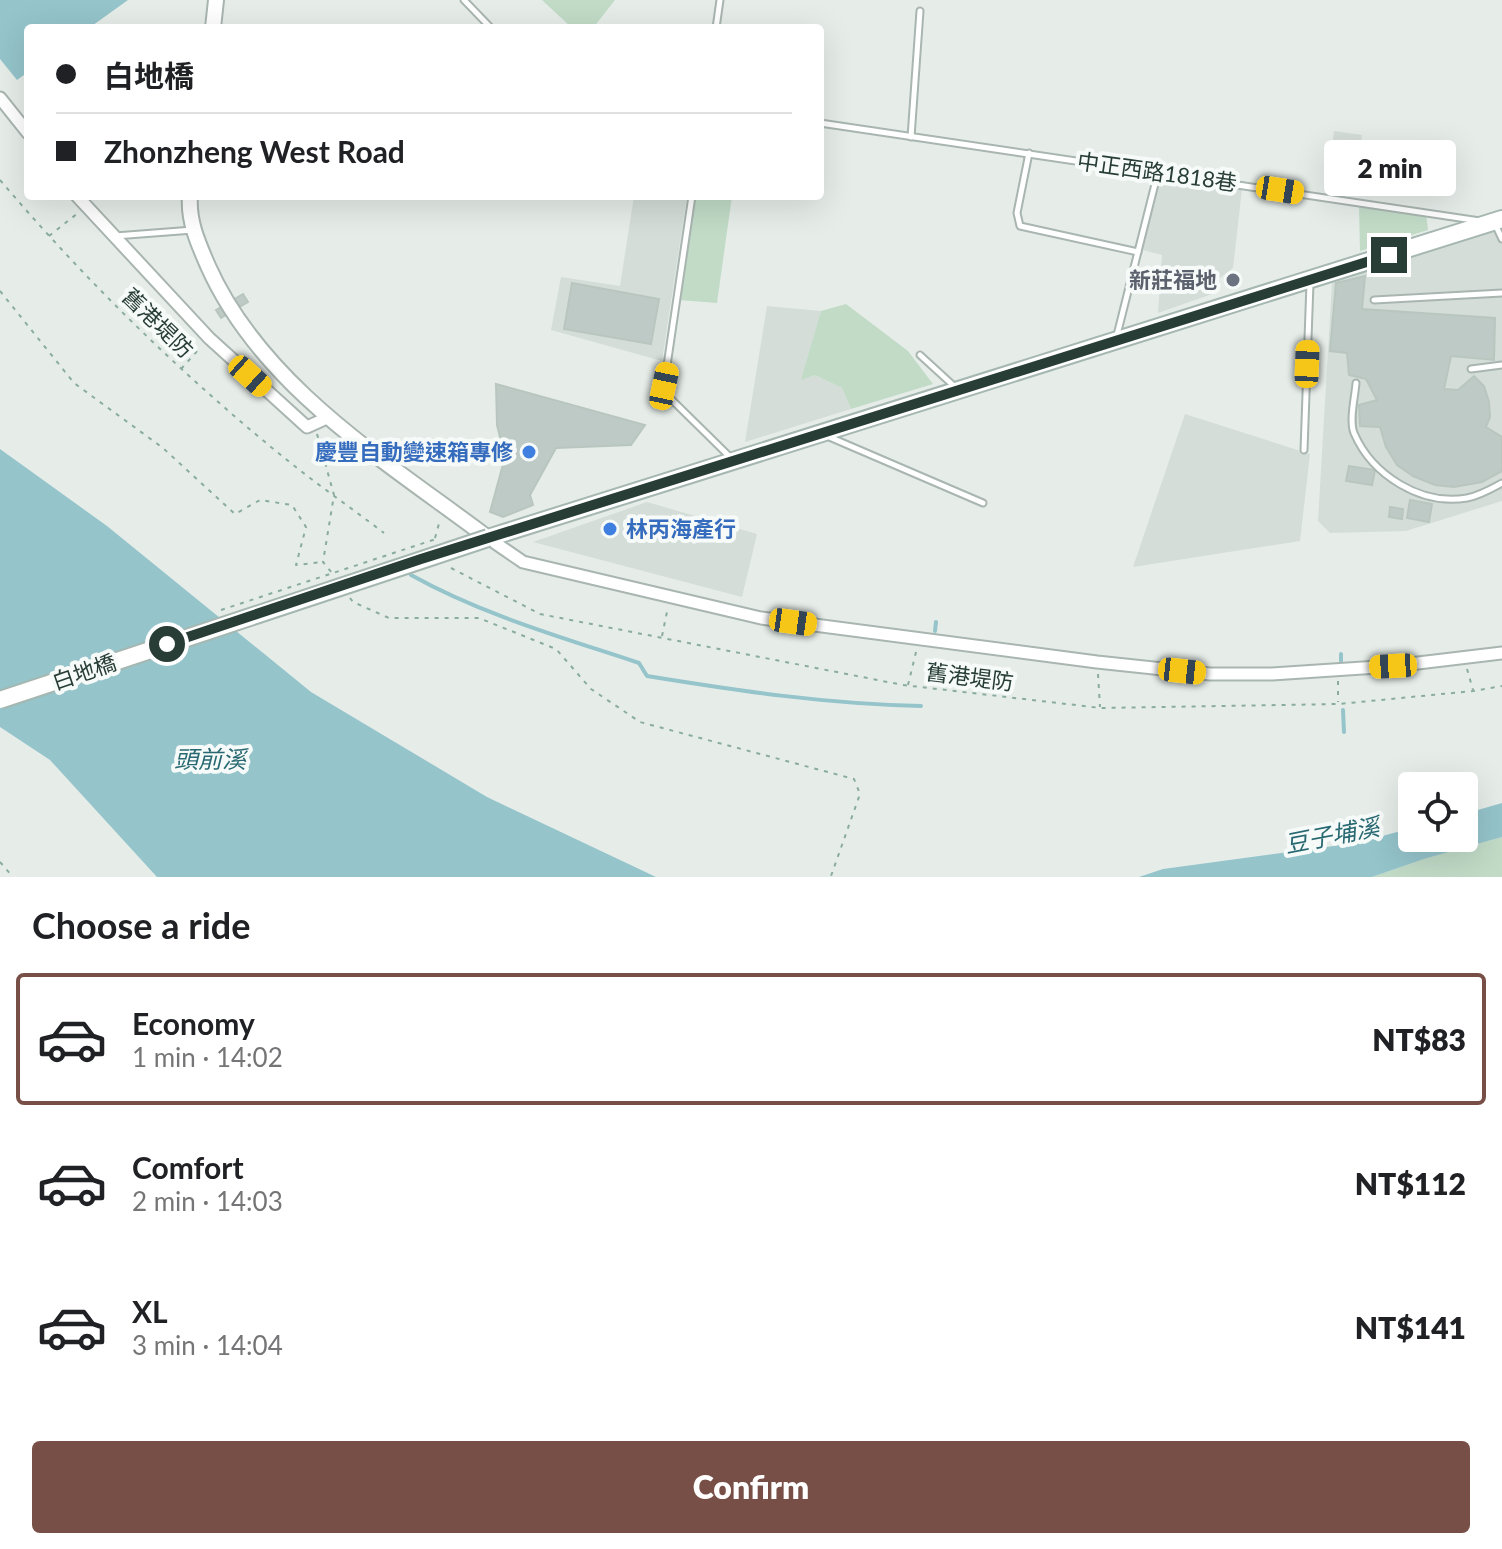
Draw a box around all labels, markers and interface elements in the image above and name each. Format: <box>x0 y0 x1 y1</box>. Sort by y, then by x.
text: 白地橋 <box>104 57 194 93</box>
text: Zhonzheng West Road <box>104 133 405 169</box>
callout: 2 min <box>1323 139 1455 195</box>
street label: 中正西路1818巷 <box>1075 147 1239 196</box>
text: 2 min <box>1358 152 1422 184</box>
car <box>1254 174 1306 206</box>
route end <box>1371 237 1407 273</box>
place label: 新莊福地 <box>1129 266 1217 293</box>
marker: 新莊福地 <box>1224 271 1242 289</box>
street label: 舊港堤防 <box>117 282 199 363</box>
car <box>1294 340 1320 388</box>
car <box>224 351 276 401</box>
car <box>647 360 681 412</box>
place label: 慶豐自動變速箱專修 <box>315 438 513 465</box>
marker: 慶豐自動變速箱專修 <box>520 443 538 461</box>
place label: 林丙海產行 <box>626 515 736 542</box>
marker: 林丙海產行 <box>601 520 619 538</box>
car <box>768 607 818 637</box>
route start <box>149 626 185 662</box>
street label: 白地橋 <box>48 648 119 695</box>
car <box>1368 653 1418 679</box>
car <box>1157 657 1207 685</box>
street label: 舊港堤防 <box>925 658 1015 695</box>
water label: 頭前溪 <box>174 744 249 773</box>
map controls <box>1398 772 1478 852</box>
button: locate <box>1398 772 1478 852</box>
water label: 豆子埔溪 <box>1282 811 1385 858</box>
text: Choose a ride <box>32 903 251 947</box>
icon: car <box>36 1003 108 1075</box>
text: Economy <box>132 1005 255 1041</box>
text: NT$83 <box>1372 1021 1466 1057</box>
text: 1 min · 14:02 <box>132 1041 283 1073</box>
icon: car <box>36 1147 108 1219</box>
text: Comfort <box>132 1149 244 1185</box>
text: NT$112 <box>1355 1165 1466 1201</box>
text: 2 min · 14:03 <box>132 1185 283 1217</box>
icon: car <box>36 1291 108 1363</box>
text: XL <box>132 1293 168 1329</box>
text: NT$141 <box>1355 1309 1466 1345</box>
text: 3 min · 14:04 <box>132 1329 283 1361</box>
button: Confirm <box>32 1441 1470 1533</box>

